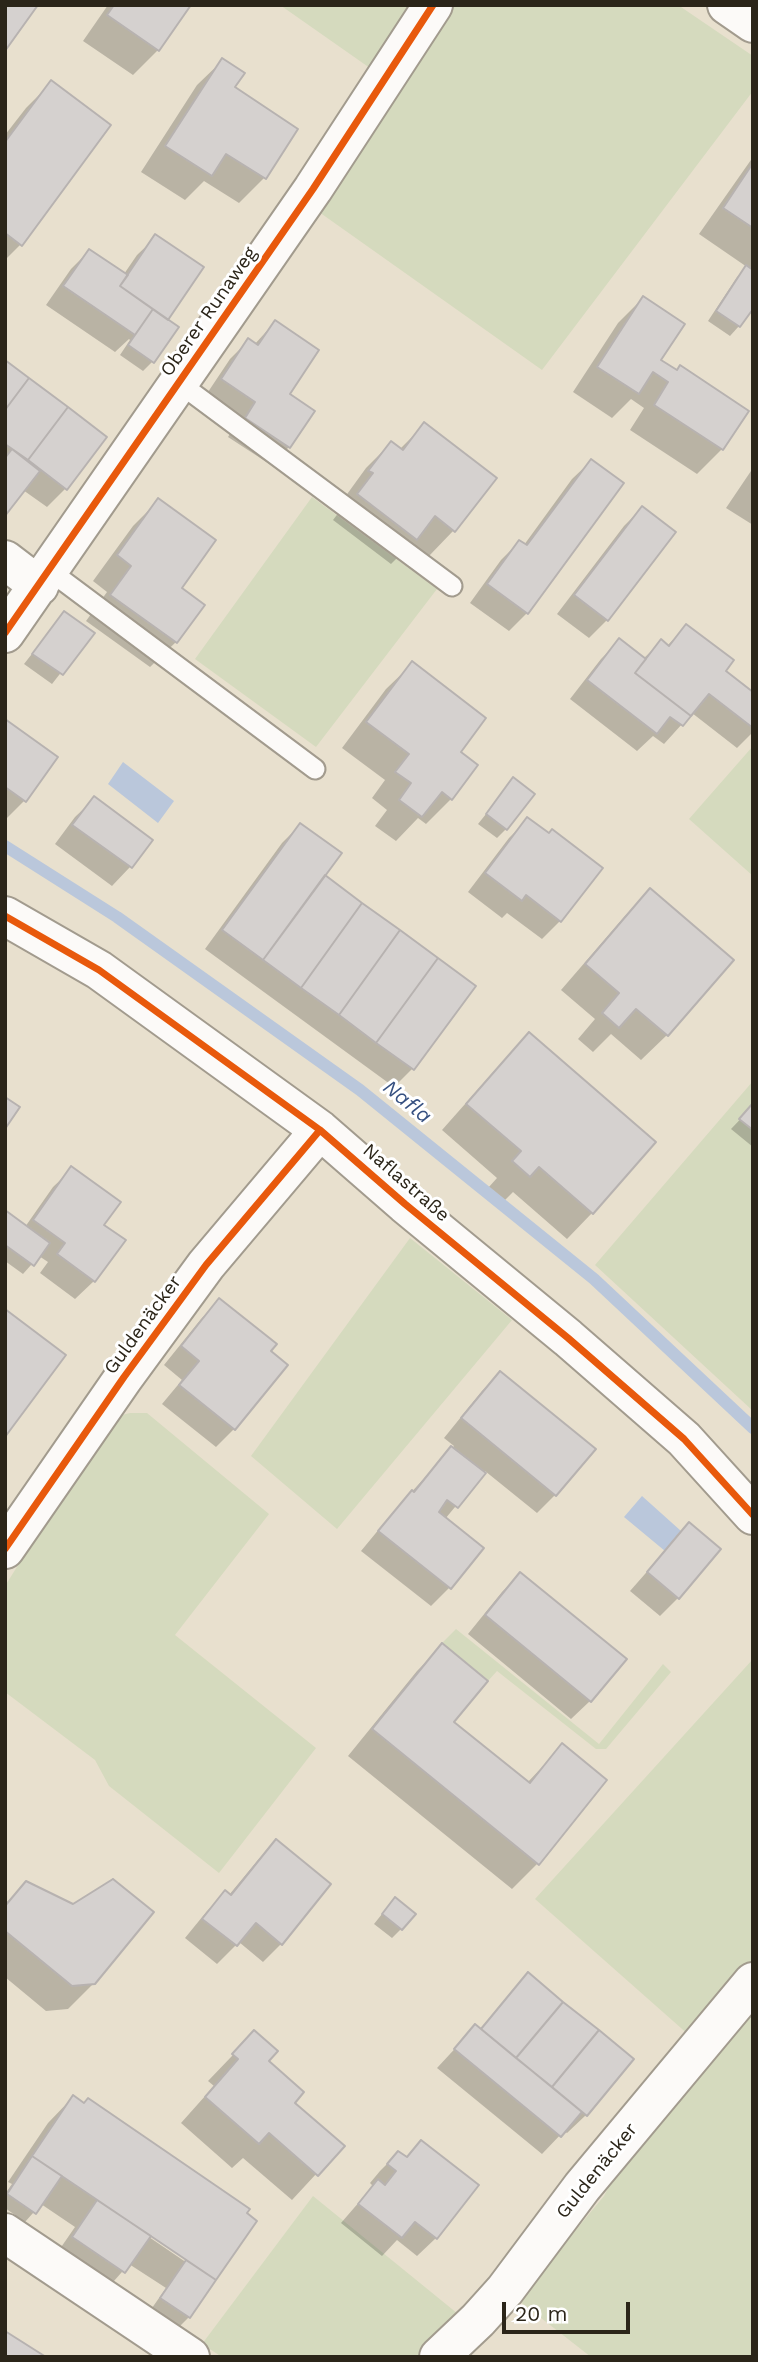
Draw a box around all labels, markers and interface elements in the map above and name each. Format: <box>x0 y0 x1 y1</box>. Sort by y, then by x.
street label: Oberer Runaweg <box>156 243 262 381</box>
water label: Nafla <box>378 1075 436 1129</box>
street label: Naflastraße <box>358 1139 454 1227</box>
street label: Guldenäcker <box>100 1271 186 1379</box>
street label: Guldenäcker <box>551 2119 643 2223</box>
scale bar <box>506 2288 634 2332</box>
text: 20 m <box>515 2301 567 2326</box>

